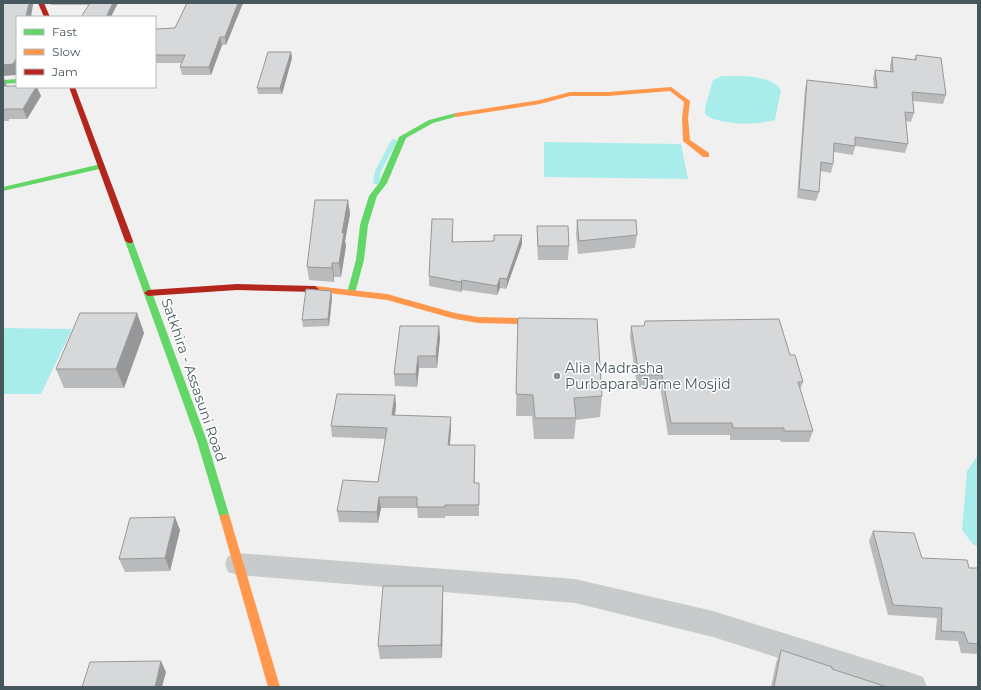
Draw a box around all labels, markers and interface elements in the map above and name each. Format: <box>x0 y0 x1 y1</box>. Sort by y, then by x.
legend <box>16 16 156 88</box>
text: Fast <box>52 24 77 39</box>
text: Slow <box>52 44 81 59</box>
text: Jam <box>51 64 78 79</box>
street label: Satkhira - Assasuni Road <box>158 296 230 464</box>
place label: Alia Madrasha Purbapara Jame Mosjid <box>565 359 731 393</box>
marker: Alia Madrasha Purbapara Jame Mosjid <box>552 371 562 381</box>

